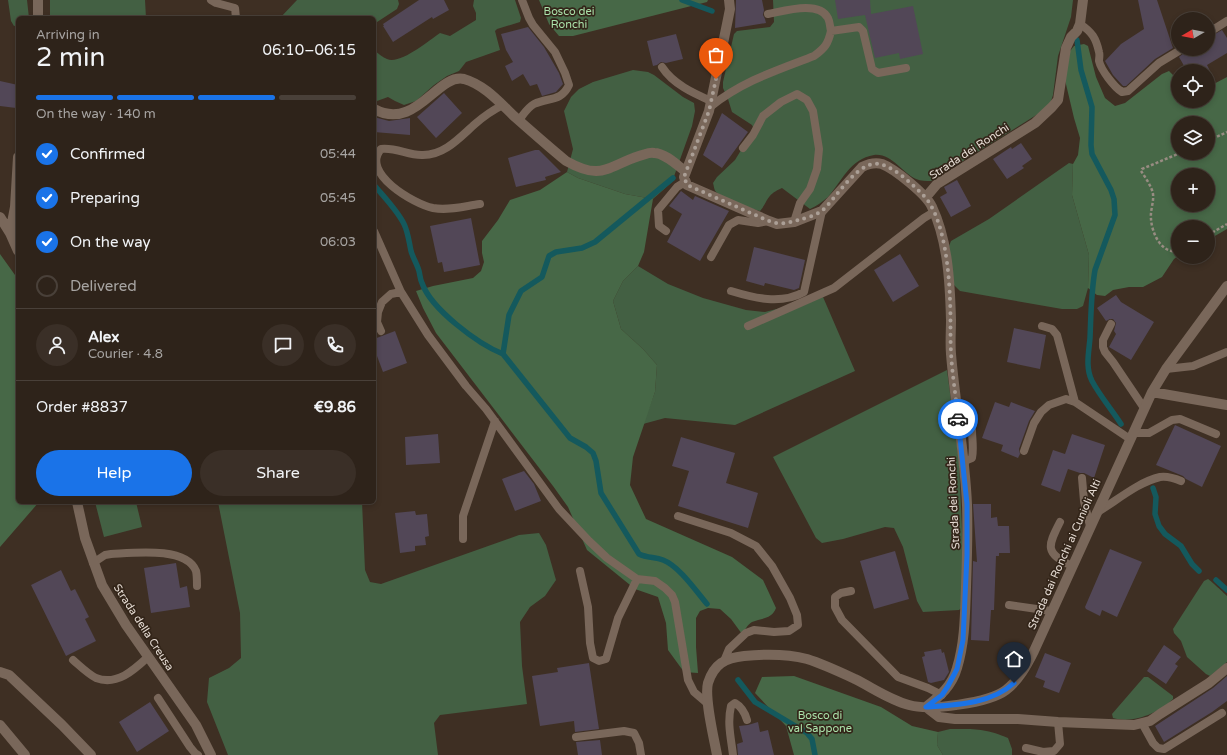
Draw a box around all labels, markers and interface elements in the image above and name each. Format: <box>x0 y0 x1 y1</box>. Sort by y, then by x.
park label: Bosco dei Ronchi <box>544 5 594 31</box>
north arrow <box>1171 12 1215 56</box>
map controls <box>1171 12 1215 264</box>
text: Arriving in <box>36 27 100 43</box>
pin <box>699 38 733 79</box>
text: 06:10–06:15 <box>263 41 356 59</box>
text: 2 min <box>36 42 105 73</box>
icon: bag <box>705 44 727 66</box>
button: locate <box>1171 64 1215 108</box>
text: On the way · 140 m <box>36 106 156 122</box>
button: layers <box>1171 116 1215 160</box>
street label: Strada dei Ronchi <box>927 121 1012 182</box>
icon: check <box>36 143 58 165</box>
text: Confirmed <box>70 145 145 163</box>
text: 05:44 <box>320 146 356 162</box>
button: + <box>1171 168 1215 212</box>
icon: check <box>36 187 58 209</box>
text: Preparing <box>70 189 140 207</box>
text: 05:45 <box>320 190 356 206</box>
button: − <box>1171 220 1215 264</box>
icon: check <box>36 231 58 253</box>
text: On the way <box>70 233 150 251</box>
text: 06:03 <box>320 234 356 250</box>
text: Delivered <box>70 277 137 295</box>
button: person <box>36 324 78 366</box>
button: chat <box>262 324 304 366</box>
button: phone <box>314 324 356 366</box>
text: Alex <box>88 328 119 346</box>
text: Courier · 4.8 <box>88 346 163 362</box>
text: Order #8837 <box>36 398 128 416</box>
text: €9.86 <box>314 398 356 416</box>
courier <box>938 399 978 439</box>
icon: car <box>947 408 969 430</box>
button: Help <box>36 450 192 496</box>
button: Share <box>200 450 356 496</box>
street label: Strada dei Ronchi <box>945 456 962 549</box>
street label: Strada dai Ronchi ai Cunioli Alti <box>1025 477 1104 632</box>
street label: Strada della Creusa <box>111 581 176 673</box>
pin <box>997 642 1031 683</box>
icon: home <box>1003 648 1025 670</box>
park label: Bosco di val Sappone <box>788 709 852 735</box>

